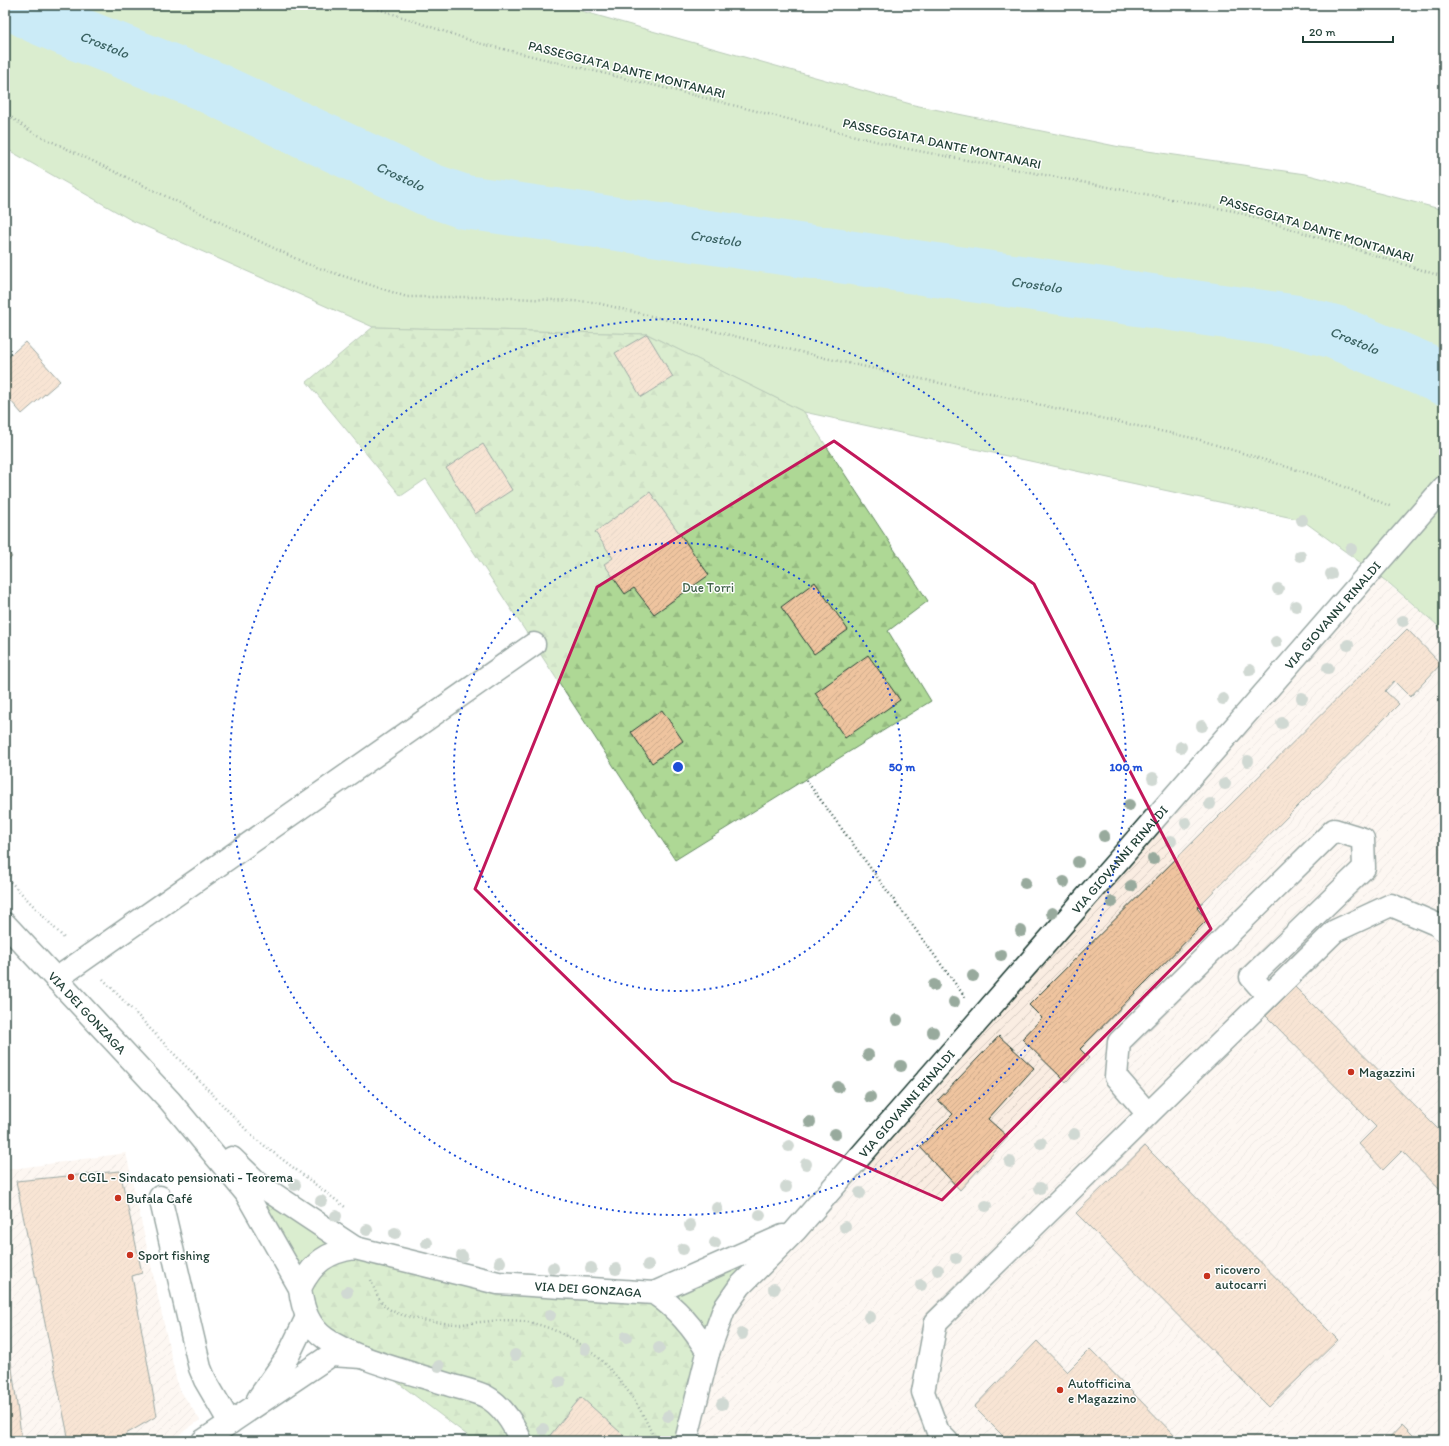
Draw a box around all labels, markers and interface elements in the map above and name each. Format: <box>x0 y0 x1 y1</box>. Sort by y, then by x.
scale bar <box>1303 18 1393 44</box>
text: 20 m <box>1309 25 1336 39</box>
water label: Crostolo <box>77 28 132 63</box>
street label: PASSEGGIATA DANTE MONTANARI <box>527 38 727 101</box>
street label: PASSEGGIATA DANTE MONTANARI <box>841 115 1042 172</box>
water label: Crostolo <box>373 158 428 196</box>
street label: PASSEGGIATA DANTE MONTANARI <box>1218 192 1416 265</box>
water label: Crostolo <box>689 227 743 251</box>
water label: Crostolo <box>1010 273 1064 297</box>
water label: Crostolo <box>1328 323 1382 359</box>
street label: VIA GIOVANNI RINALDI <box>1282 558 1384 672</box>
park label: Due Torri <box>682 580 734 595</box>
centre of rings <box>671 760 685 774</box>
text: 50 m <box>889 760 916 774</box>
text: 100 m <box>1109 760 1143 774</box>
street label: VIA GIOVANNI RINALDI <box>1069 802 1171 917</box>
street label: VIA DEI GONZAGA <box>45 969 130 1058</box>
street label: VIA GIOVANNI RINALDI <box>856 1046 958 1161</box>
place label: Magazzini <box>1359 1065 1415 1080</box>
marker: Magazzini <box>1346 1067 1356 1077</box>
place label: CGIL - Sindacato pensionati - Teorema <box>79 1170 293 1185</box>
marker: CGIL - Sindacato pensionati - Teorema <box>66 1172 76 1182</box>
place label: Bufala Café <box>126 1191 192 1206</box>
marker: Bufala Café <box>113 1193 123 1203</box>
place label: Sport fishing <box>138 1248 210 1263</box>
marker: Sport fishing <box>125 1250 135 1260</box>
place label: ricovero autocarri <box>1215 1262 1267 1292</box>
marker: ricovero autocarri <box>1202 1271 1212 1281</box>
street label: VIA DEI GONZAGA <box>534 1278 643 1300</box>
place label: Autofficina e Magazzino <box>1068 1376 1137 1406</box>
marker: Autofficina e Magazzino <box>1055 1385 1065 1395</box>

